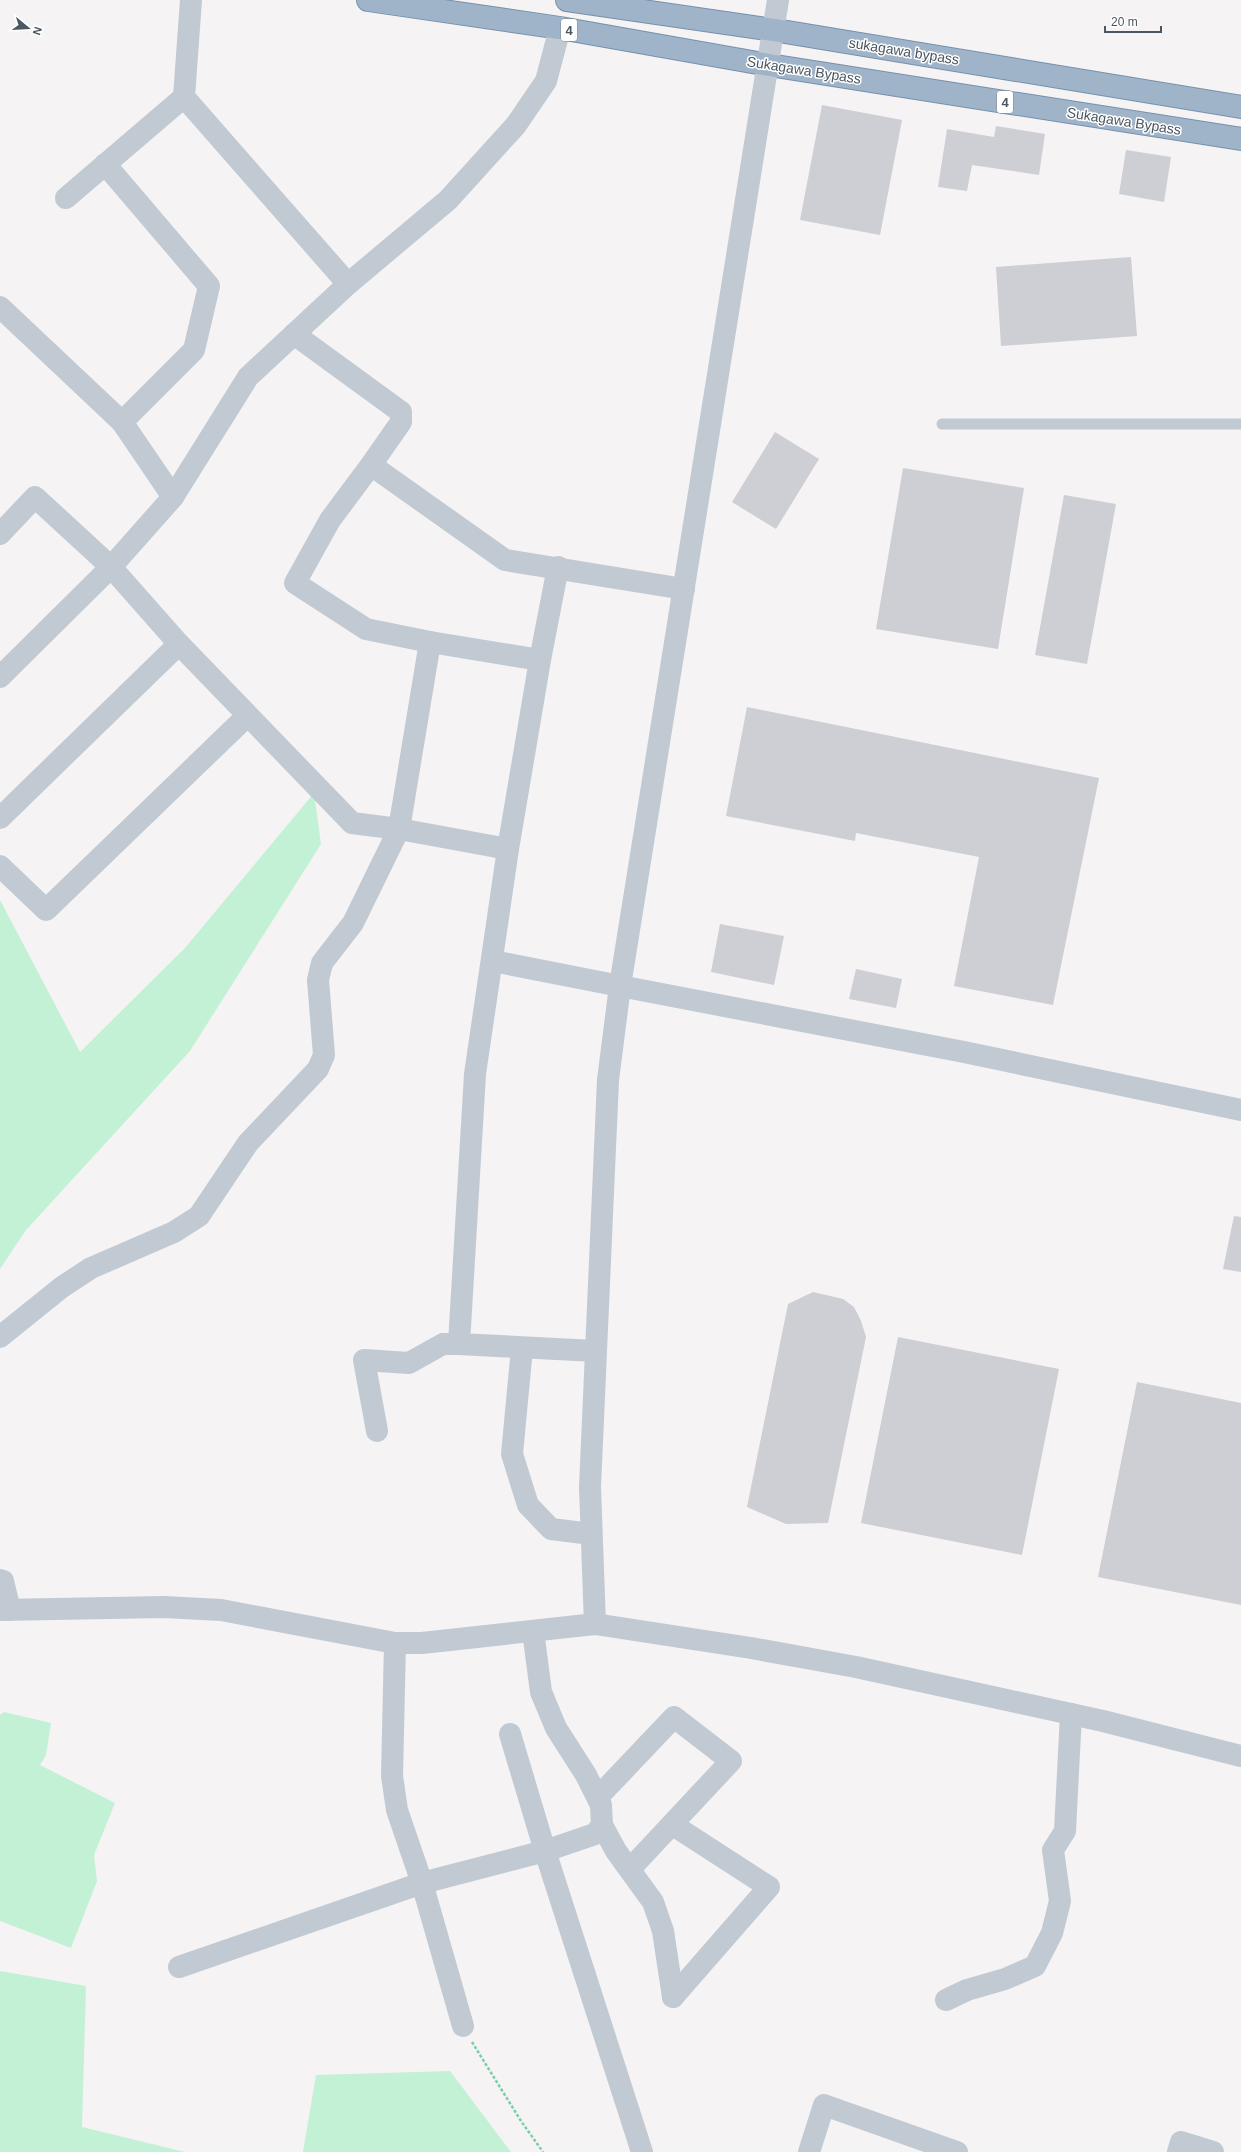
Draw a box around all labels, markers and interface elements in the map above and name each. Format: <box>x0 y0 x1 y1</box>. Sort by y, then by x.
north arrow <box>8 8 48 48</box>
scale bar <box>1105 8 1161 34</box>
text: 20 m <box>1111 15 1138 29</box>
road number: 4 <box>561 19 577 41</box>
text: N <box>31 25 44 37</box>
street label: sukagawa bypass <box>848 34 960 68</box>
street label: Sukagawa Bypass <box>746 53 862 87</box>
road number: 4 <box>997 91 1013 113</box>
street label: Sukagawa Bypass <box>1066 104 1182 138</box>

